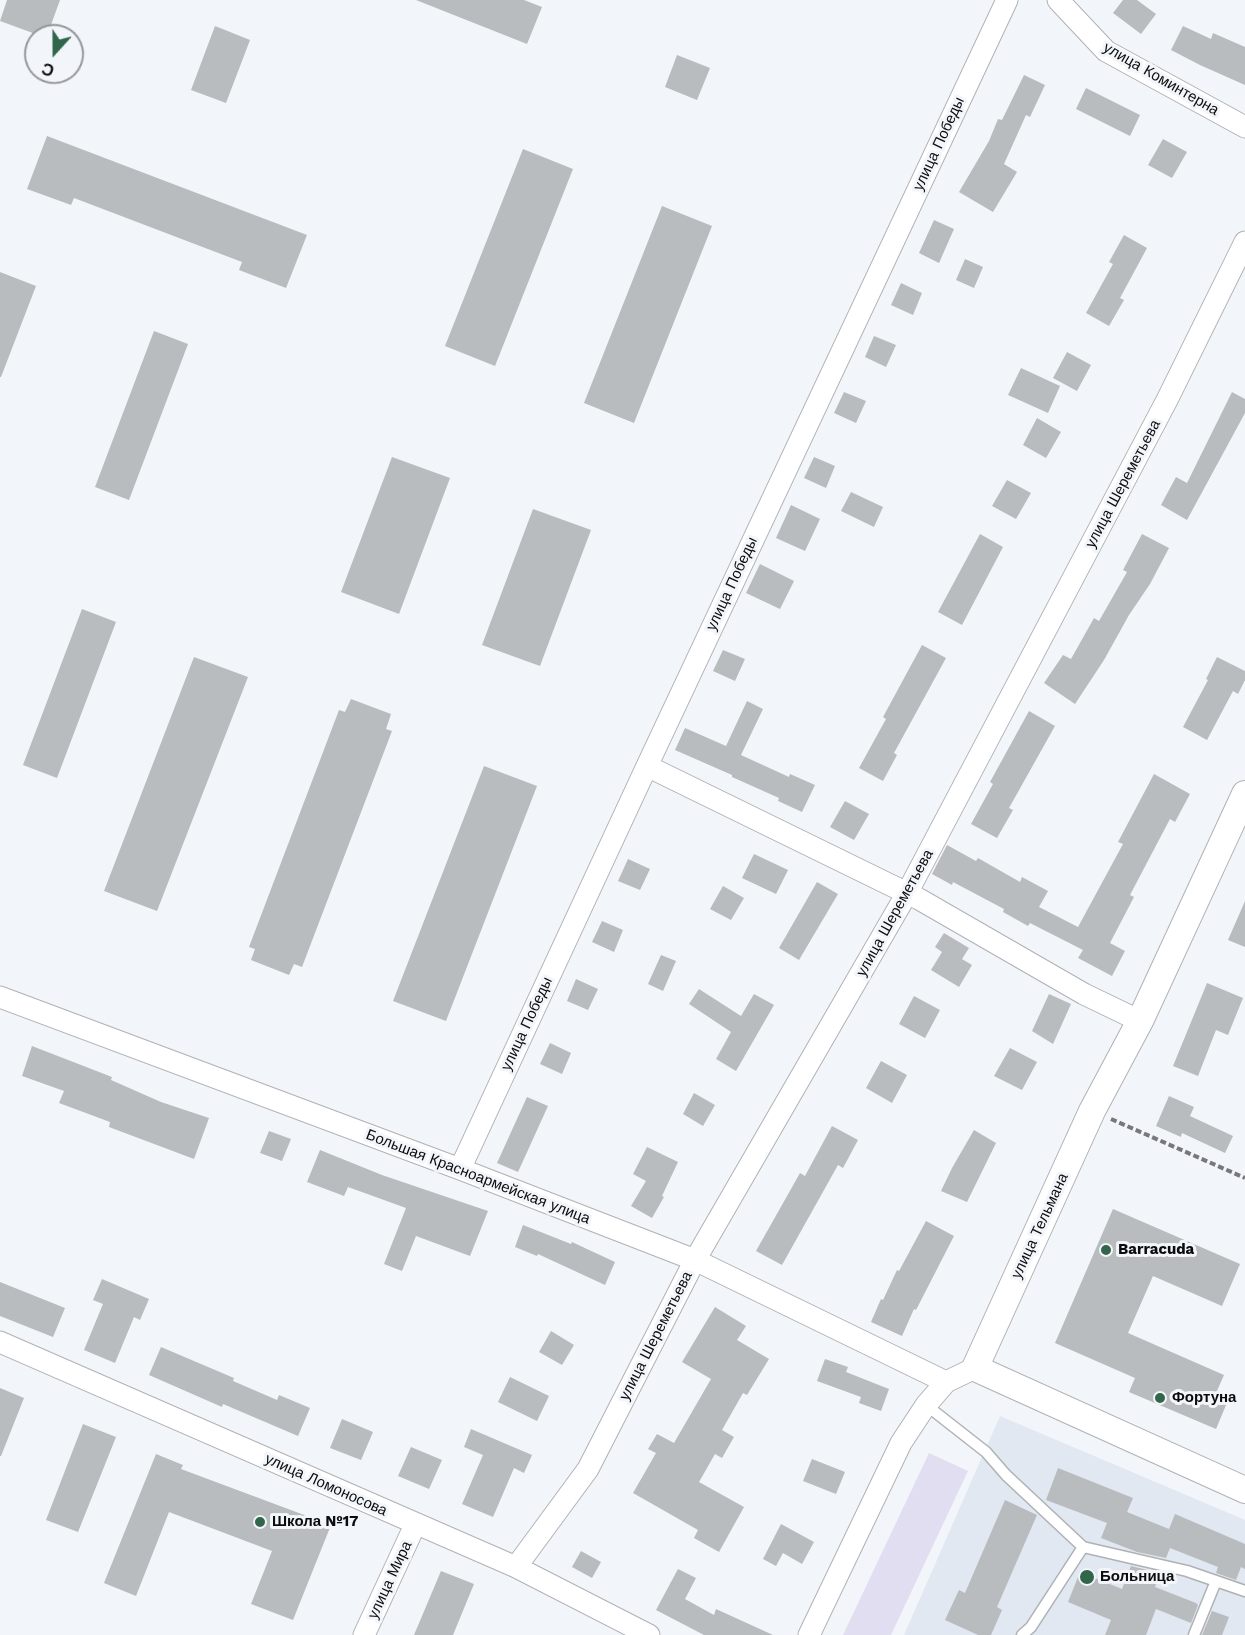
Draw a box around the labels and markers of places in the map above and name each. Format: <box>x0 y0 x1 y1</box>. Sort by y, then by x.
place label: Barracuda <box>1118 1241 1194 1259</box>
marker: Barracuda <box>1099 1243 1113 1257</box>
place label: Фортуна <box>1172 1389 1236 1407</box>
marker: Фортуна <box>1153 1391 1167 1405</box>
place label: Школа №17 <box>272 1513 358 1531</box>
marker: Школа №17 <box>253 1515 267 1529</box>
marker: Больница <box>1078 1568 1096 1586</box>
place label: Больница <box>1100 1568 1174 1586</box>

